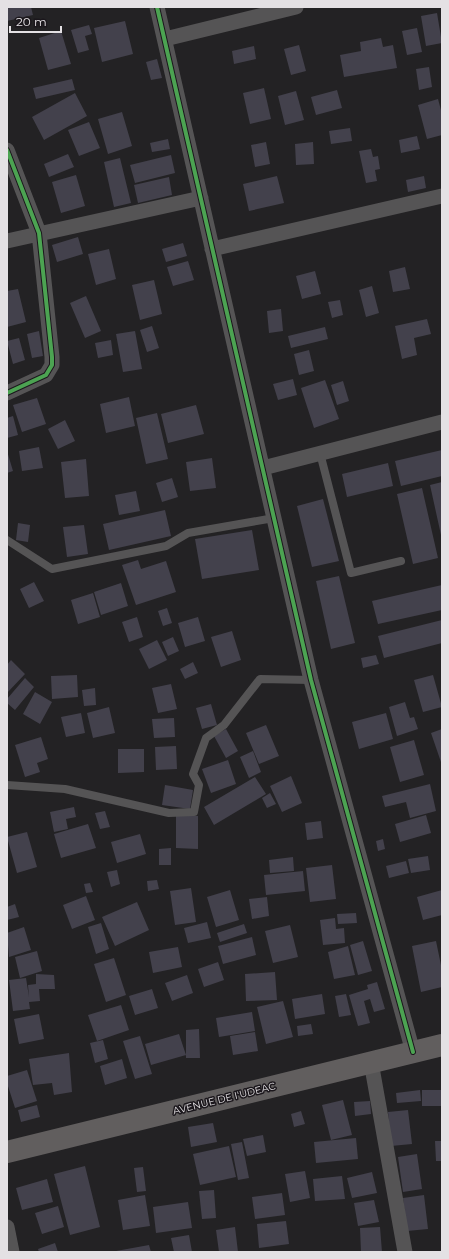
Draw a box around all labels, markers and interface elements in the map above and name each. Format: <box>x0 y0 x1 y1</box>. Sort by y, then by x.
scale bar <box>10 8 61 34</box>
text: 20 m <box>16 14 47 29</box>
street label: AVENUE DE I'UDEAC <box>171 1079 277 1118</box>

